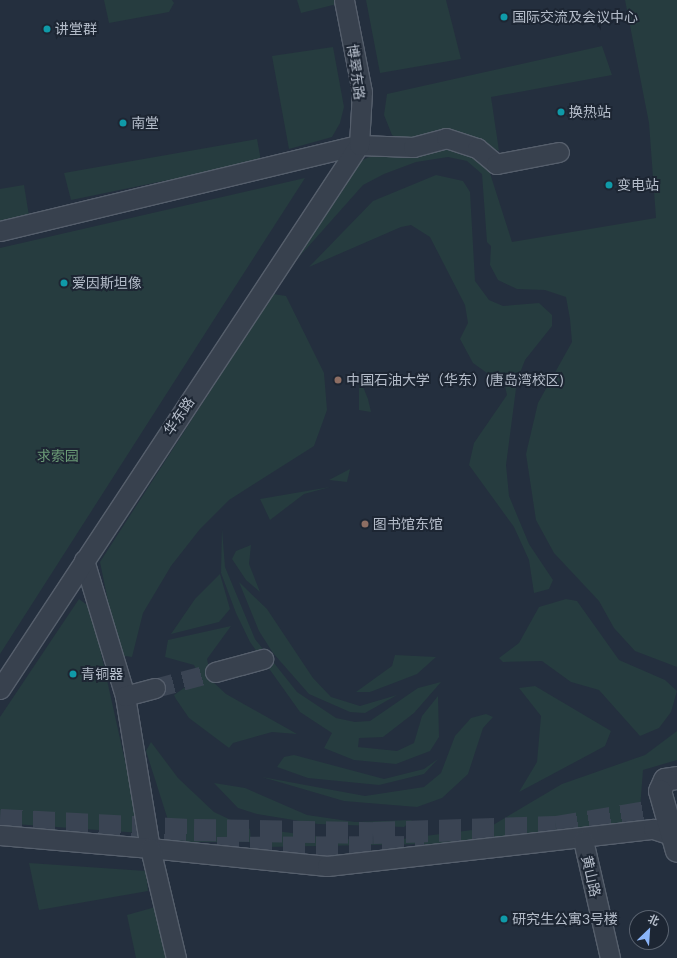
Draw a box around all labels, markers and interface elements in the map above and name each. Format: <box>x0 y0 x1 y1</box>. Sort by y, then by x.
place label: 国际交流及会议中心 <box>512 9 638 25</box>
marker: 国际交流及会议中心 <box>499 12 509 22</box>
place label: 讲堂群 <box>55 21 97 37</box>
marker: 讲堂群 <box>42 24 52 34</box>
street label: 博翠东路 <box>344 43 368 101</box>
place label: 换热站 <box>569 104 611 120</box>
marker: 换热站 <box>556 107 566 117</box>
place label: 南堂 <box>131 115 159 131</box>
marker: 南堂 <box>118 118 128 128</box>
place label: 变电站 <box>617 177 659 193</box>
marker: 变电站 <box>604 180 614 190</box>
place label: 爱因斯坦像 <box>72 275 142 291</box>
marker: 爱因斯坦像 <box>59 278 69 288</box>
place label: 中国石油大学（华东）(唐岛湾校区) <box>346 372 563 388</box>
marker: 中国石油大学（华东）(唐岛湾校区) <box>333 375 343 385</box>
street label: 华东路 <box>160 394 198 438</box>
park label: 求索园 <box>37 448 79 464</box>
place label: 图书馆东馆 <box>373 516 443 532</box>
marker: 图书馆东馆 <box>360 519 370 529</box>
place label: 青铜器 <box>81 666 123 682</box>
marker: 青铜器 <box>68 669 78 679</box>
street label: 黄山路 <box>578 854 604 898</box>
north arrow <box>629 910 669 950</box>
place label: 研究生公寓3号楼 <box>512 911 618 927</box>
text: 北 <box>646 911 662 928</box>
marker: 研究生公寓3号楼 <box>499 914 509 924</box>

